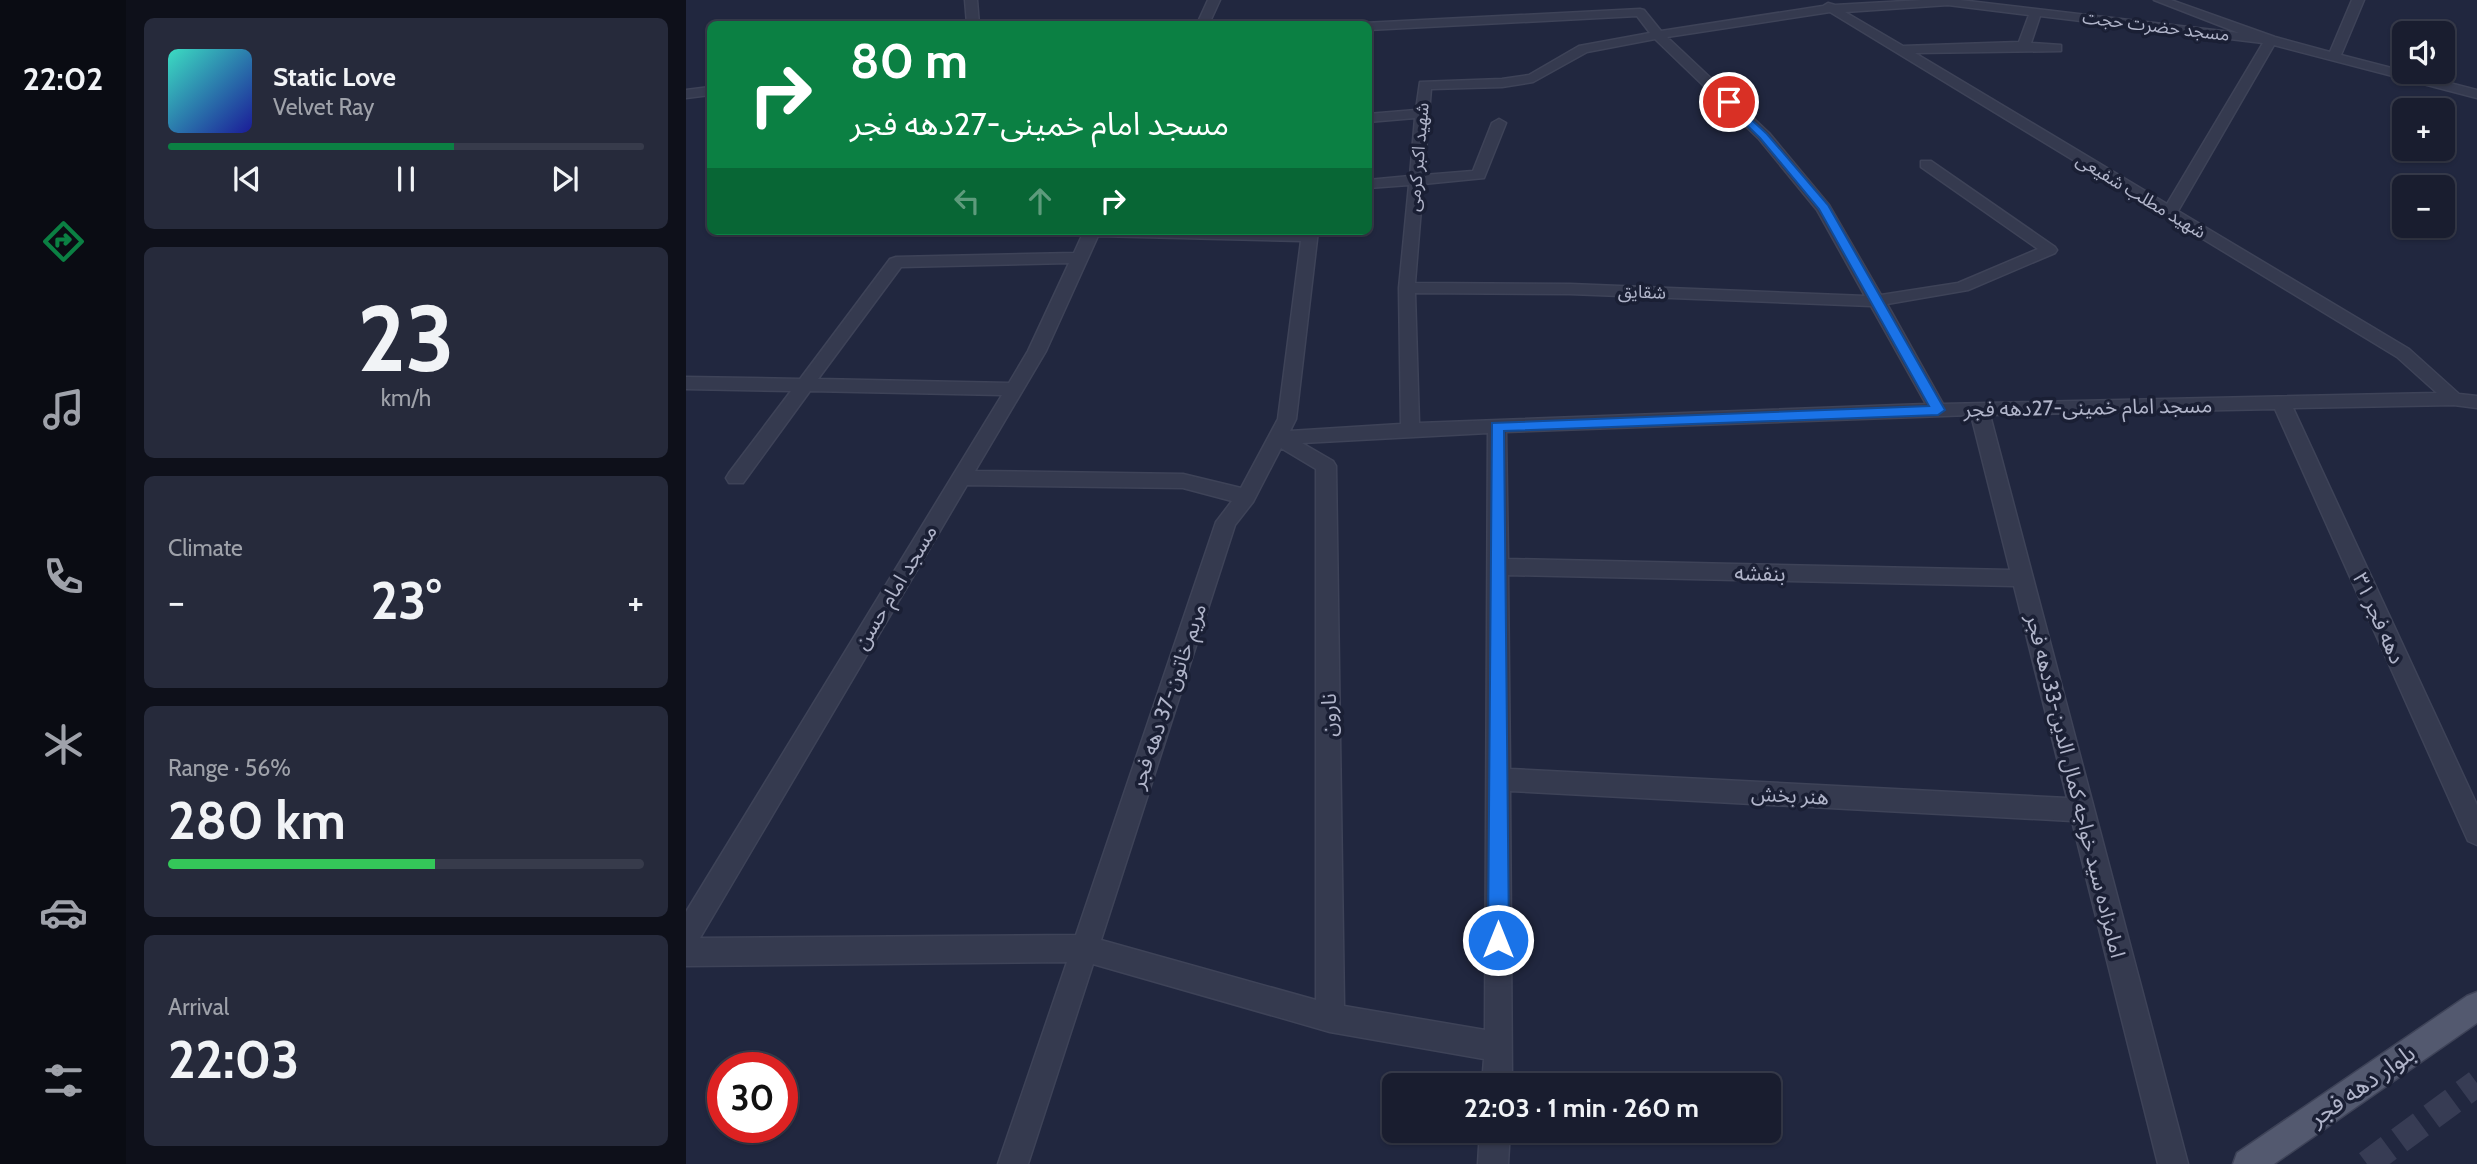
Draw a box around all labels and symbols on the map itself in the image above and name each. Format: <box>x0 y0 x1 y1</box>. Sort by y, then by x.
street label: مسجد حضرت حجت <box>2081 6 2231 46</box>
pin <box>1699 72 1759 132</box>
street label: شهید اکبر کرمی <box>1402 102 1434 212</box>
street label: شهید مطلب شفیعی <box>2072 149 2210 243</box>
street label: شقایق <box>1618 280 1666 304</box>
street label: مسجد امام خمینی-27دهه فجر <box>1962 392 2213 426</box>
street label: مسجد امام حسن <box>848 520 945 656</box>
street label: بنفشه <box>1734 560 1786 586</box>
street label: دهه فجر ۳۱ <box>2348 569 2410 667</box>
street label: مریم خاتون-37 دهه فجر <box>1124 600 1214 794</box>
street label: امامزاده سید خواجه کمال الدین-33دهه فجر <box>2021 611 2131 960</box>
street label: نارون <box>1316 693 1341 737</box>
street label: هنر بخش <box>1750 780 1830 810</box>
position arrow <box>1461 903 1535 977</box>
street label: بلوار دهه فجر <box>2303 1038 2421 1133</box>
speed limit sign: 30 <box>707 1052 798 1143</box>

